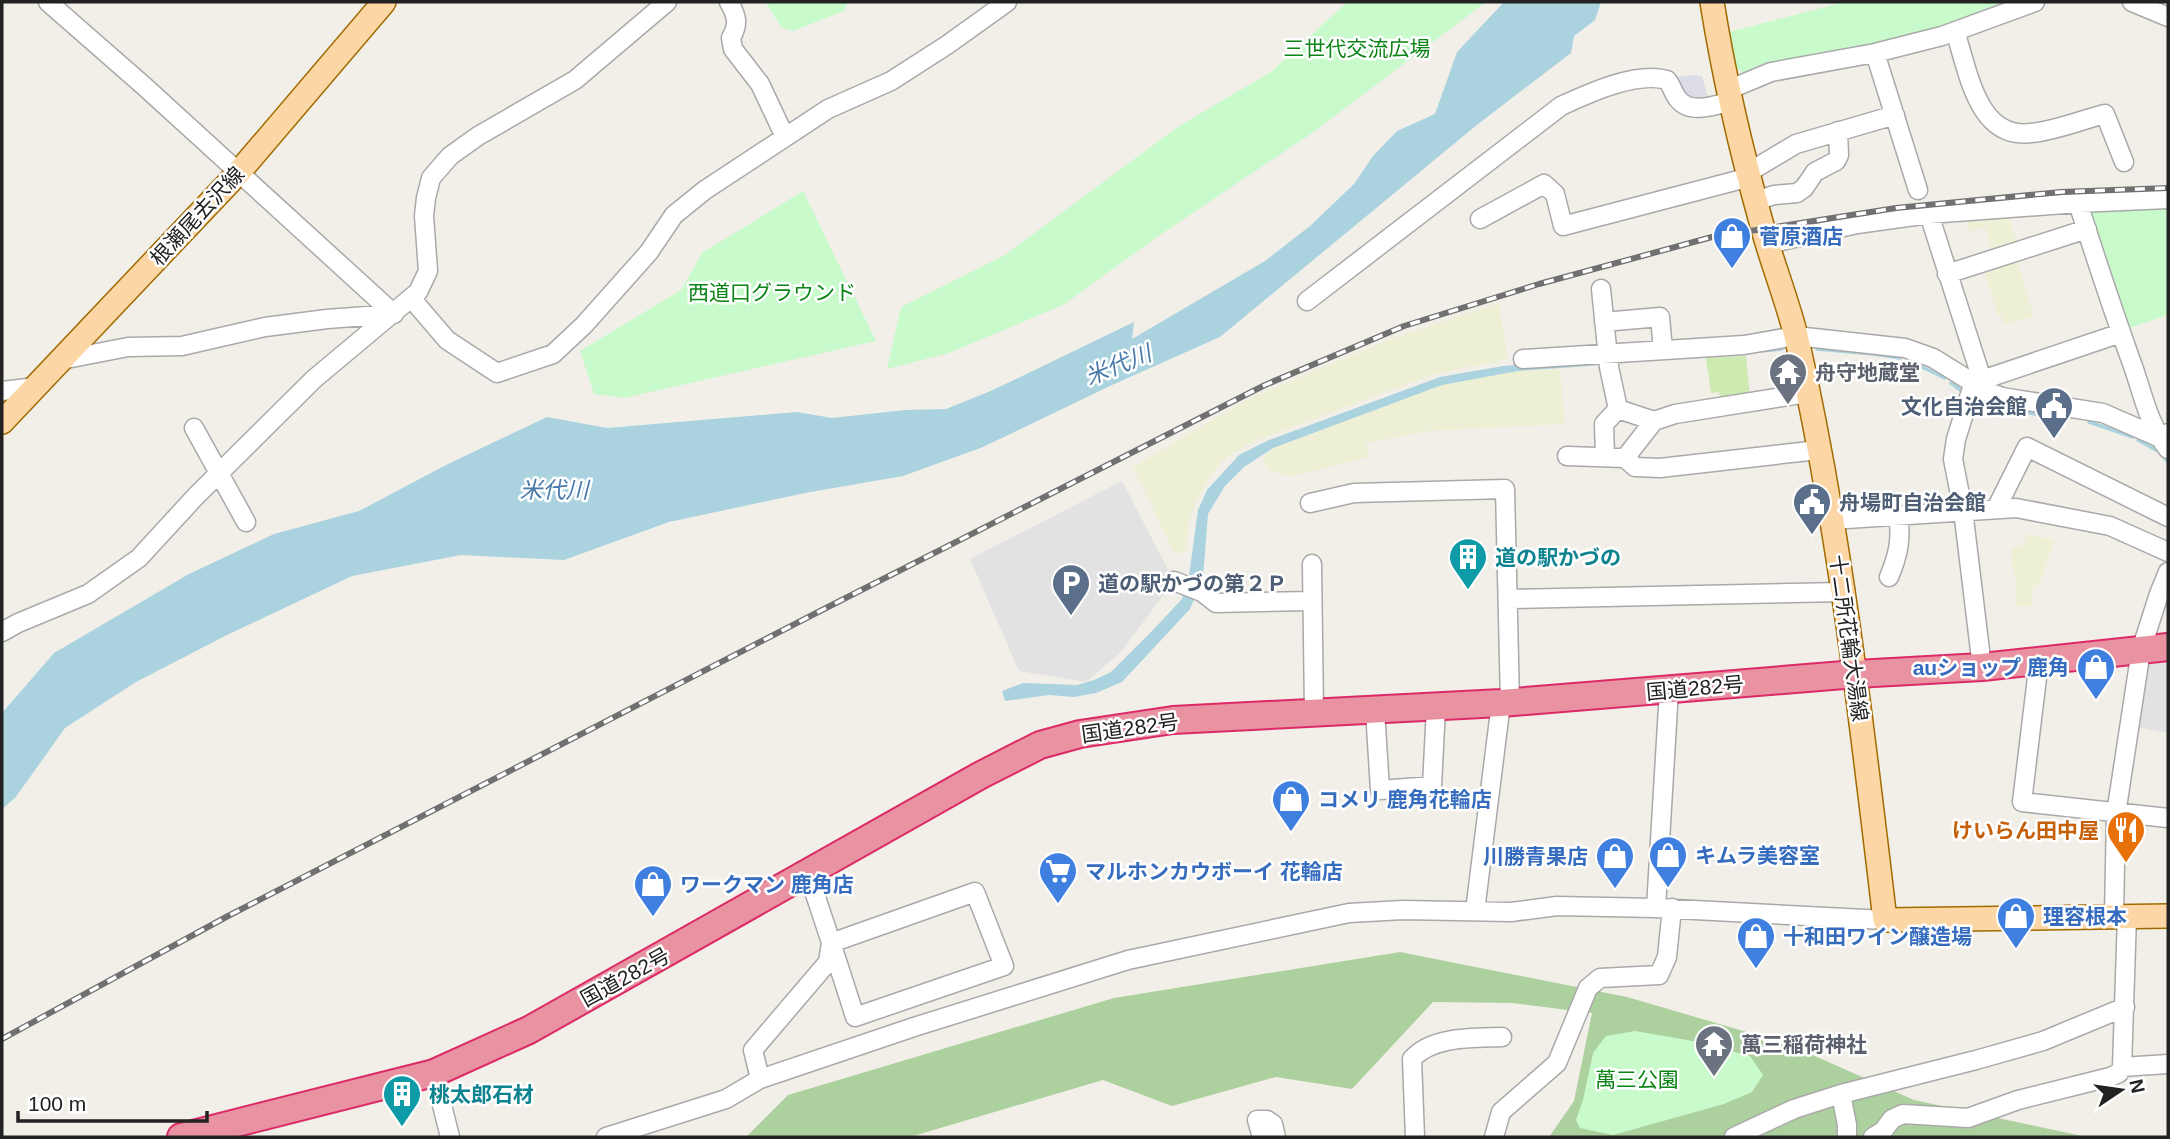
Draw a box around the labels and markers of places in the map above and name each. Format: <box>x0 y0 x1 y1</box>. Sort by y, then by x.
shop icon: 菅原酒店 <box>1711 215 1753 270</box>
place label: 菅原酒店 <box>1759 225 1843 248</box>
temple icon: 舟守地蔵堂 <box>1767 351 1809 406</box>
place label: 舟守地蔵堂 <box>1815 361 1920 384</box>
public building icon: 文化自治会館 <box>2033 385 2075 440</box>
place label: 文化自治会館 <box>1901 395 2027 418</box>
public building icon: 舟場町自治会館 <box>1791 481 1833 536</box>
place label: 舟場町自治会館 <box>1839 491 1986 514</box>
building icon: 道の駅かづの <box>1447 536 1489 591</box>
place label: 道の駅かづの <box>1495 546 1621 569</box>
parking icon: 道の駅かづの第２Ｐ <box>1050 562 1092 617</box>
place label: 道の駅かづの第２Ｐ <box>1098 572 1287 595</box>
shop icon: auショップ 鹿角 <box>2075 646 2117 701</box>
place label: auショップ 鹿角 <box>1913 656 2069 679</box>
shop icon: コメリ 鹿角花輪店 <box>1270 778 1312 833</box>
place label: コメリ 鹿角花輪店 <box>1318 788 1492 811</box>
restaurant icon: けいらん田中屋 <box>2105 809 2147 864</box>
place label: けいらん田中屋 <box>1952 819 2099 842</box>
shop icon: キムラ美容室 <box>1647 834 1689 889</box>
shop icon: 川勝青果店 <box>1594 835 1636 890</box>
place label: キムラ美容室 <box>1695 844 1820 867</box>
place label: 川勝青果店 <box>1483 845 1588 868</box>
supermarket icon: マルホンカウボーイ 花輪店 <box>1037 850 1079 905</box>
place label: マルホンカウボーイ 花輪店 <box>1085 860 1343 883</box>
shop icon: ワークマン 鹿角店 <box>632 863 674 918</box>
place label: ワークマン 鹿角店 <box>680 873 854 896</box>
shop icon: 理容根本 <box>1995 895 2037 950</box>
place label: 理容根本 <box>2043 905 2127 928</box>
shop icon: 十和田ワイン醸造場 <box>1735 915 1777 970</box>
place label: 十和田ワイン醸造場 <box>1783 925 1972 948</box>
temple icon: 萬三稲荷神社 <box>1693 1023 1735 1078</box>
place label: 萬三稲荷神社 <box>1741 1033 1867 1056</box>
building icon: 桃太郎石材 <box>381 1073 423 1128</box>
place label: 桃太郎石材 <box>429 1083 534 1106</box>

